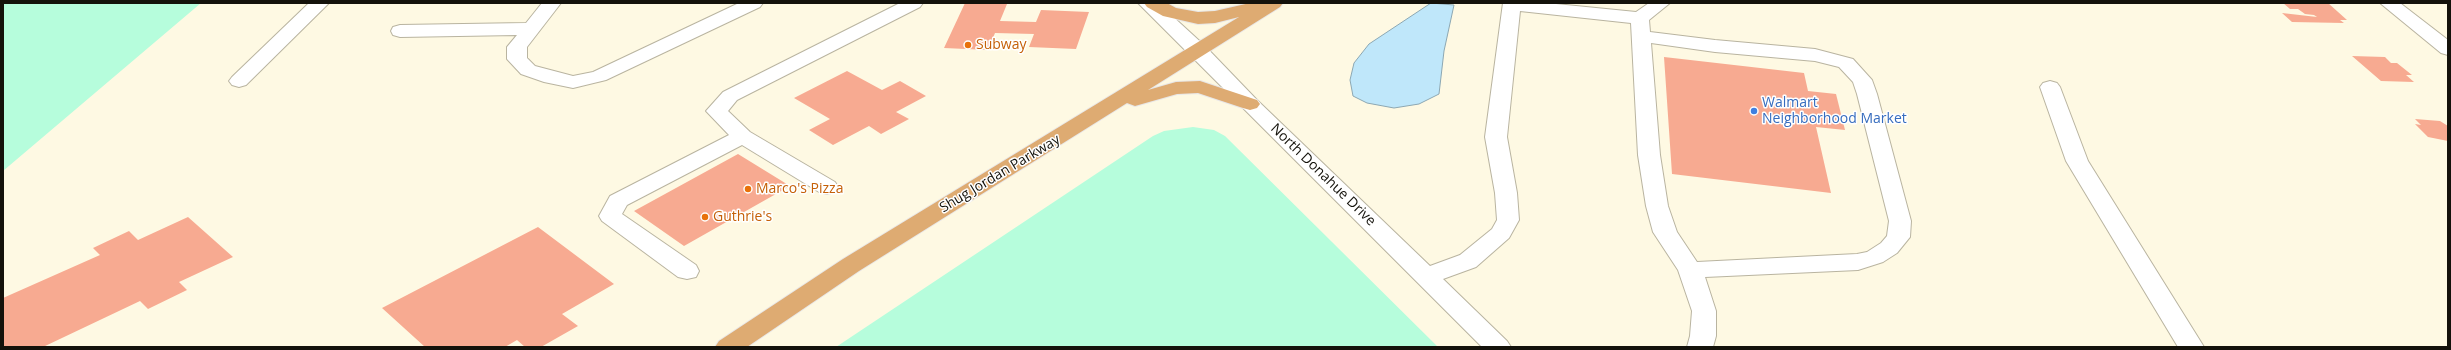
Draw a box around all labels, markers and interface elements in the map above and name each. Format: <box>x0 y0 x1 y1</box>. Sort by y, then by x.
place label: Subway <box>976 37 1026 53</box>
marker: Subway <box>963 40 973 50</box>
place label: Walmart Neighborhood Market <box>1762 95 1907 128</box>
marker: Walmart Neighborhood Market <box>1749 106 1759 116</box>
street label: North Donahue Drive <box>1267 120 1379 230</box>
street label: Shug Jordan Parkway <box>937 131 1063 217</box>
place label: Marco's Pizza <box>756 181 843 197</box>
marker: Marco's Pizza <box>743 184 753 194</box>
place label: Guthrie's <box>713 209 772 225</box>
marker: Guthrie's <box>700 212 710 222</box>

